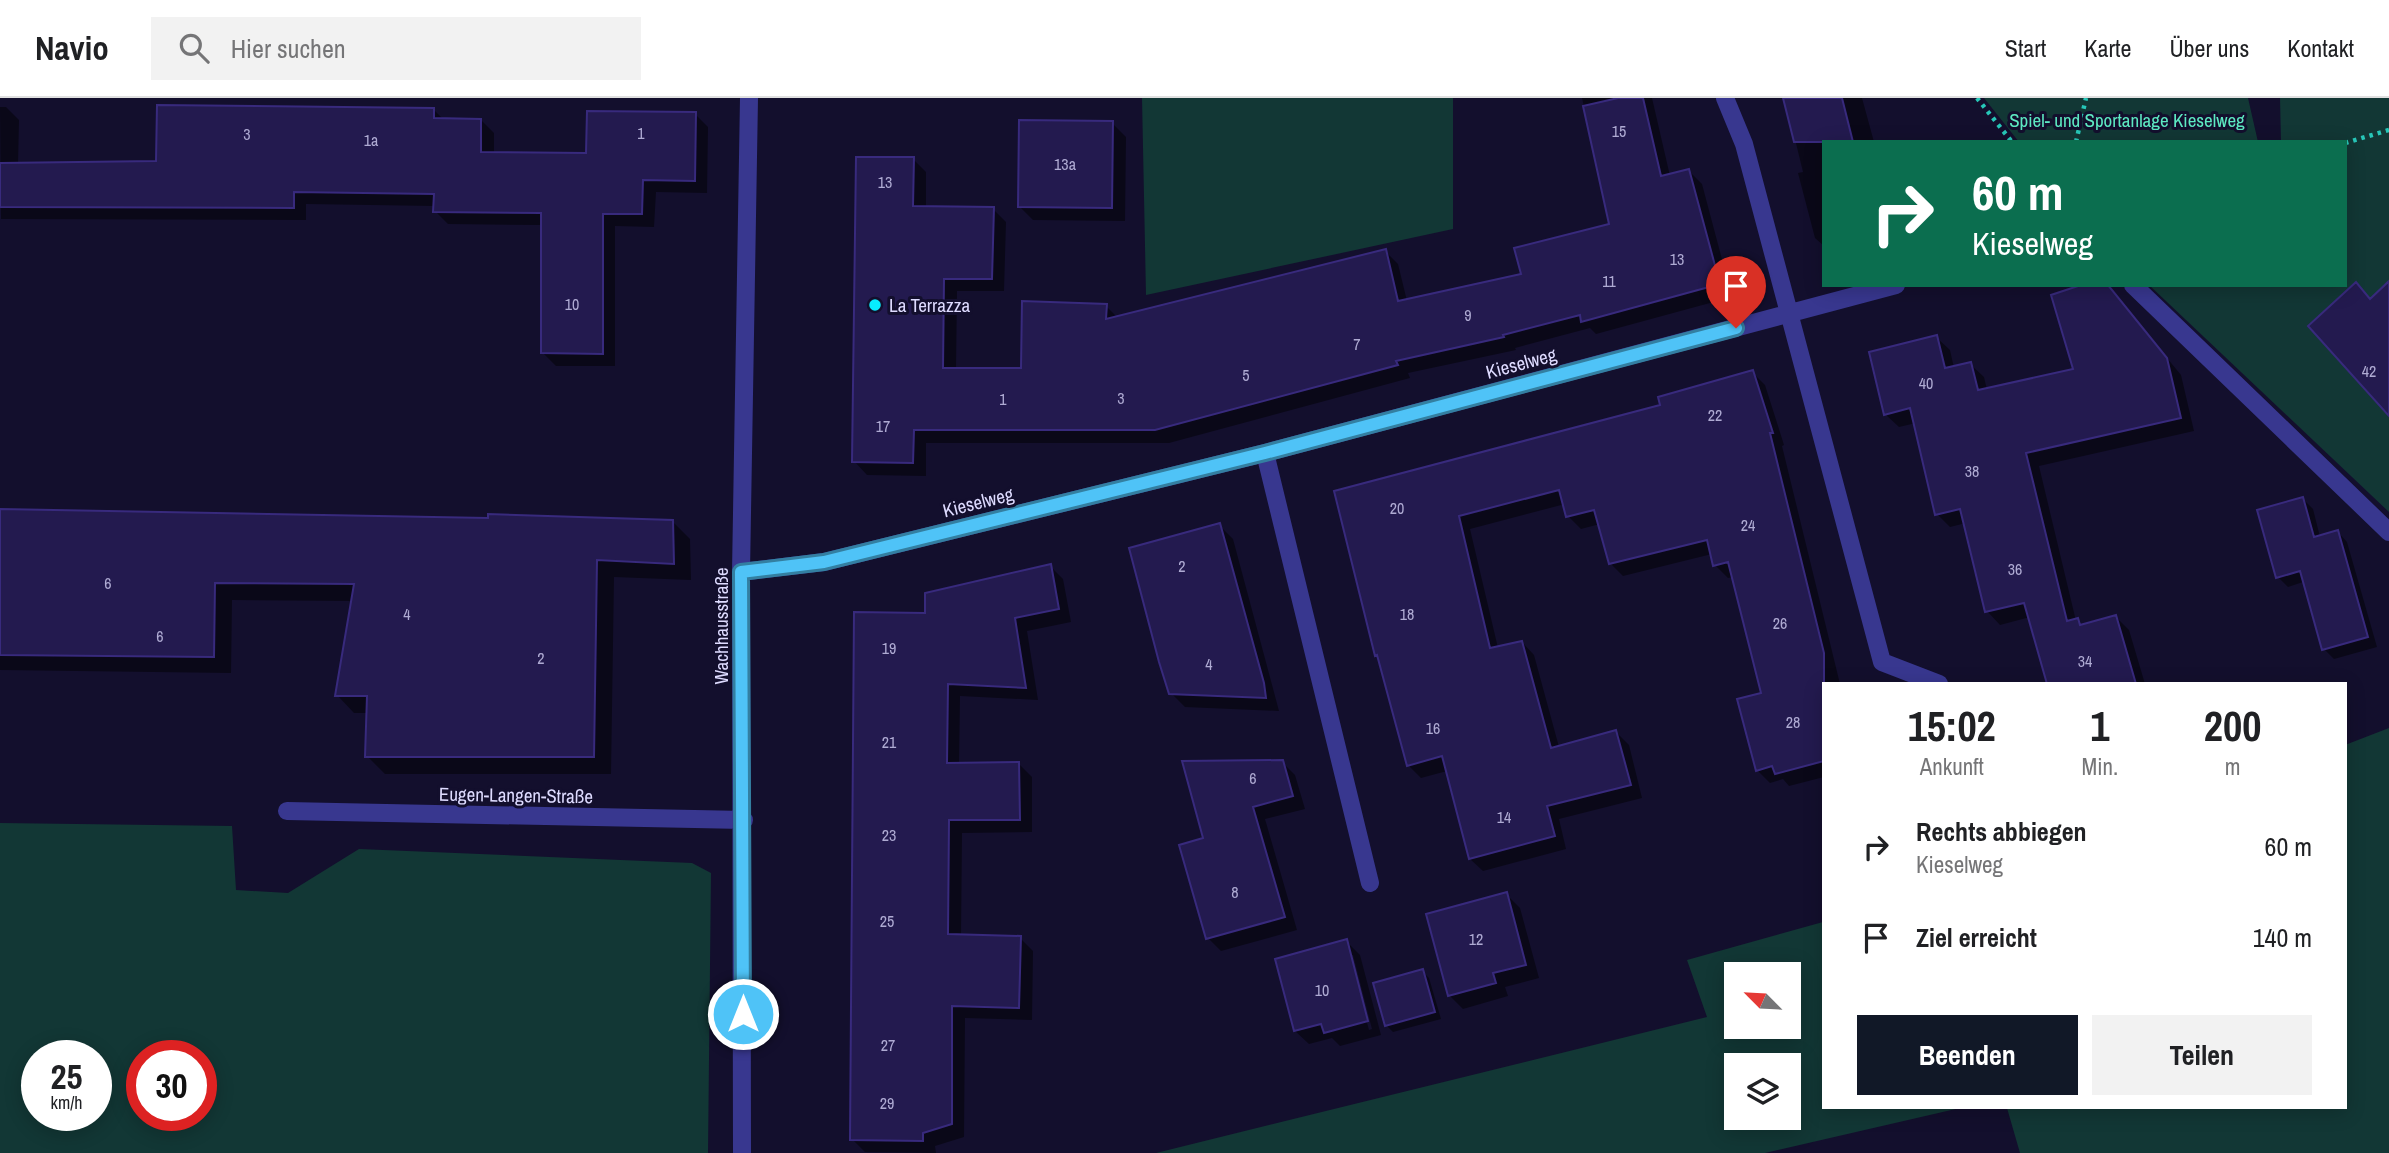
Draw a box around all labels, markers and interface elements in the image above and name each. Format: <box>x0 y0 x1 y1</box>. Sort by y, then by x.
search box <box>151 17 641 80</box>
text: Navio <box>35 26 109 70</box>
icon: search <box>175 29 213 67</box>
text: Hier suchen <box>231 31 346 66</box>
text: Start <box>2005 32 2046 64</box>
text: Karte <box>2084 32 2131 64</box>
text: Über uns <box>2169 32 2249 64</box>
text: Kontakt <box>2287 32 2354 64</box>
park label: Spiel- und Sportanlage Kieselweg <box>2009 107 2245 133</box>
house number: 15 <box>1612 120 1626 142</box>
house number: 1 <box>637 122 645 144</box>
house number: 3 <box>243 123 251 145</box>
house number: 1a <box>364 129 379 151</box>
house number: 13a <box>1054 153 1077 175</box>
text: 60 m <box>1972 159 2064 225</box>
icon: right <box>1857 168 1948 259</box>
house number: 13 <box>878 171 892 193</box>
text: Kieselweg <box>1972 222 2093 265</box>
house number: 13 <box>1670 248 1684 270</box>
pin <box>1706 256 1766 328</box>
icon: arrive <box>1717 267 1755 305</box>
house number: 11 <box>1602 270 1617 292</box>
place label: La Terrazza <box>889 292 970 318</box>
house number: 10 <box>565 293 579 315</box>
marker: La Terrazza <box>867 297 883 313</box>
house number: 9 <box>1464 304 1472 326</box>
house number: 7 <box>1353 333 1361 355</box>
street label: Kieselweg <box>1483 341 1559 385</box>
house number: 42 <box>2362 360 2376 382</box>
house number: 5 <box>1242 364 1250 386</box>
house number: 40 <box>1919 372 1933 394</box>
house number: 3 <box>1117 387 1125 409</box>
house number: 1 <box>999 388 1007 410</box>
house number: 22 <box>1708 404 1722 426</box>
house number: 17 <box>876 415 890 437</box>
house number: 38 <box>1965 460 1979 482</box>
street label: Kieselweg <box>940 481 1016 523</box>
house number: 20 <box>1390 497 1404 519</box>
house number: 24 <box>1741 514 1755 536</box>
house number: 2 <box>1178 555 1186 577</box>
house number: 36 <box>2008 558 2022 580</box>
street label: Wachhausstraße <box>708 567 734 685</box>
house number: 6 <box>104 572 112 594</box>
house number: 4 <box>403 603 411 625</box>
house number: 18 <box>1400 603 1414 625</box>
house number: 26 <box>1773 612 1787 634</box>
house number: 6 <box>156 625 164 647</box>
house number: 19 <box>882 637 896 659</box>
house number: 2 <box>537 647 545 669</box>
house number: 34 <box>2078 650 2092 672</box>
house number: 4 <box>1205 653 1213 675</box>
text: 15:02 <box>1908 698 1996 754</box>
text: 1 <box>2090 698 2109 754</box>
text: 200 <box>2204 698 2261 754</box>
house number: 28 <box>1786 711 1800 733</box>
house number: 16 <box>1426 717 1440 739</box>
house number: 21 <box>882 731 897 753</box>
text: Ankunft <box>1920 751 1984 782</box>
text: Min. <box>2081 751 2118 782</box>
text: m <box>2225 751 2240 782</box>
house number: 6 <box>1249 767 1257 789</box>
street label: Eugen-Langen-Straße <box>439 781 593 809</box>
house number: 14 <box>1497 806 1511 828</box>
text: Rechts abbiegen <box>1916 814 2087 849</box>
house number: 23 <box>882 824 896 846</box>
icon: right <box>1857 828 1895 866</box>
text: 60 m <box>2265 829 2312 864</box>
text: Kieselweg <box>1916 849 2003 880</box>
house number: 8 <box>1231 881 1239 903</box>
house number: 25 <box>880 910 894 932</box>
icon: arrive <box>1857 919 1895 957</box>
text: Ziel erreicht <box>1916 920 2037 955</box>
text: 140 m <box>2253 920 2312 955</box>
house number: 12 <box>1469 928 1483 950</box>
north arrow <box>1724 962 1801 1040</box>
map controls <box>1724 962 1801 1130</box>
position arrow <box>706 977 780 1051</box>
house number: 10 <box>1315 979 1329 1001</box>
button: Beenden <box>1857 1015 2078 1095</box>
button: Teilen <box>2092 1015 2312 1095</box>
house number: 27 <box>881 1034 895 1056</box>
speed limit sign: 30 <box>126 1040 217 1131</box>
text: 25 <box>51 1053 82 1100</box>
button: layers <box>1724 1053 1801 1130</box>
text: km/h <box>51 1090 83 1115</box>
house number: 29 <box>880 1092 894 1114</box>

